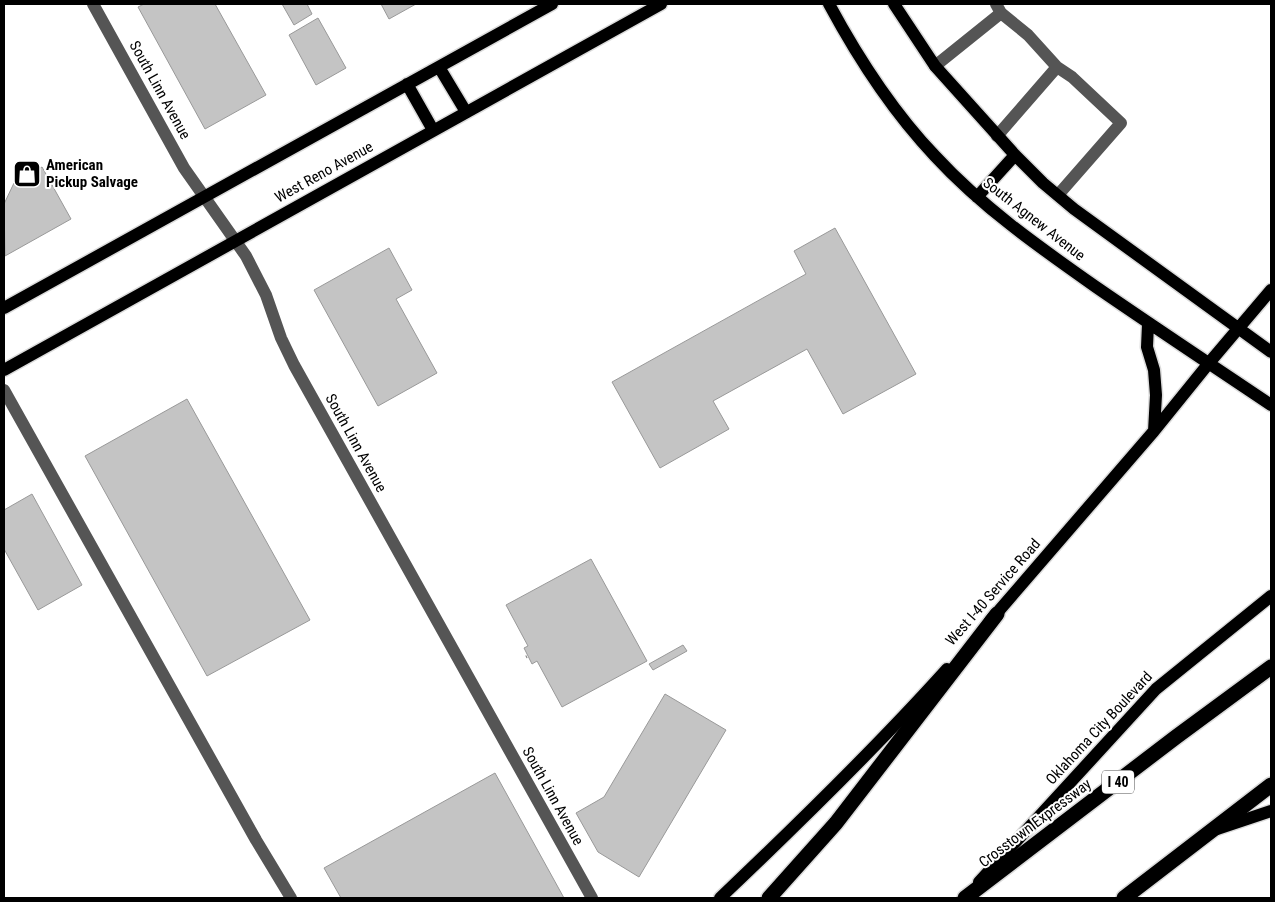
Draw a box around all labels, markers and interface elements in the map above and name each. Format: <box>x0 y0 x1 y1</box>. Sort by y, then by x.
street label: South Linn Avenue <box>126 38 194 142</box>
street label: West Reno Avenue <box>272 138 376 206</box>
place label: American Pickup Salvage <box>46 156 138 191</box>
shop icon: American Pickup Salvage <box>12 159 42 189</box>
street label: South Agnew Avenue <box>979 174 1089 264</box>
street label: South Linn Avenue <box>322 391 390 495</box>
street label: West I-40 Service Road <box>942 535 1044 649</box>
street label: Oklahoma City Boulevard <box>1042 668 1156 788</box>
street label: South Linn Avenue <box>519 744 587 848</box>
road number: I 40 <box>1102 770 1134 794</box>
street label: Crosstown Expressway <box>975 775 1095 871</box>

